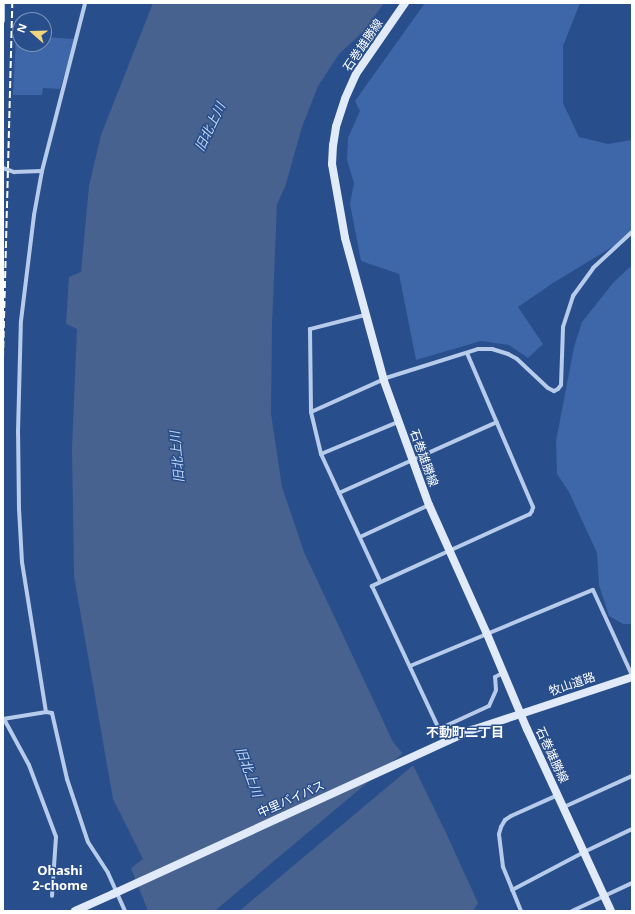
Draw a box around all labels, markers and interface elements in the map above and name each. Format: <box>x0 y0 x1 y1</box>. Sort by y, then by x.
north arrow <box>12 12 52 52</box>
street label: 石巻雄勝線 <box>340 16 386 74</box>
text: N <box>13 21 30 35</box>
water label: 旧北上川 <box>192 100 228 154</box>
street label: 石巻雄勝線 <box>407 427 441 489</box>
water label: 旧北上川 <box>167 430 187 484</box>
street label: 牧山道路 <box>547 669 597 699</box>
district label: 不動町二丁目 <box>426 724 504 740</box>
street label: 石巻雄勝線 <box>533 725 571 785</box>
water label: 旧北上川 <box>233 745 265 799</box>
street label: 中里バイパス <box>255 778 327 820</box>
district label: Ohashi 2-chome <box>32 863 88 894</box>

